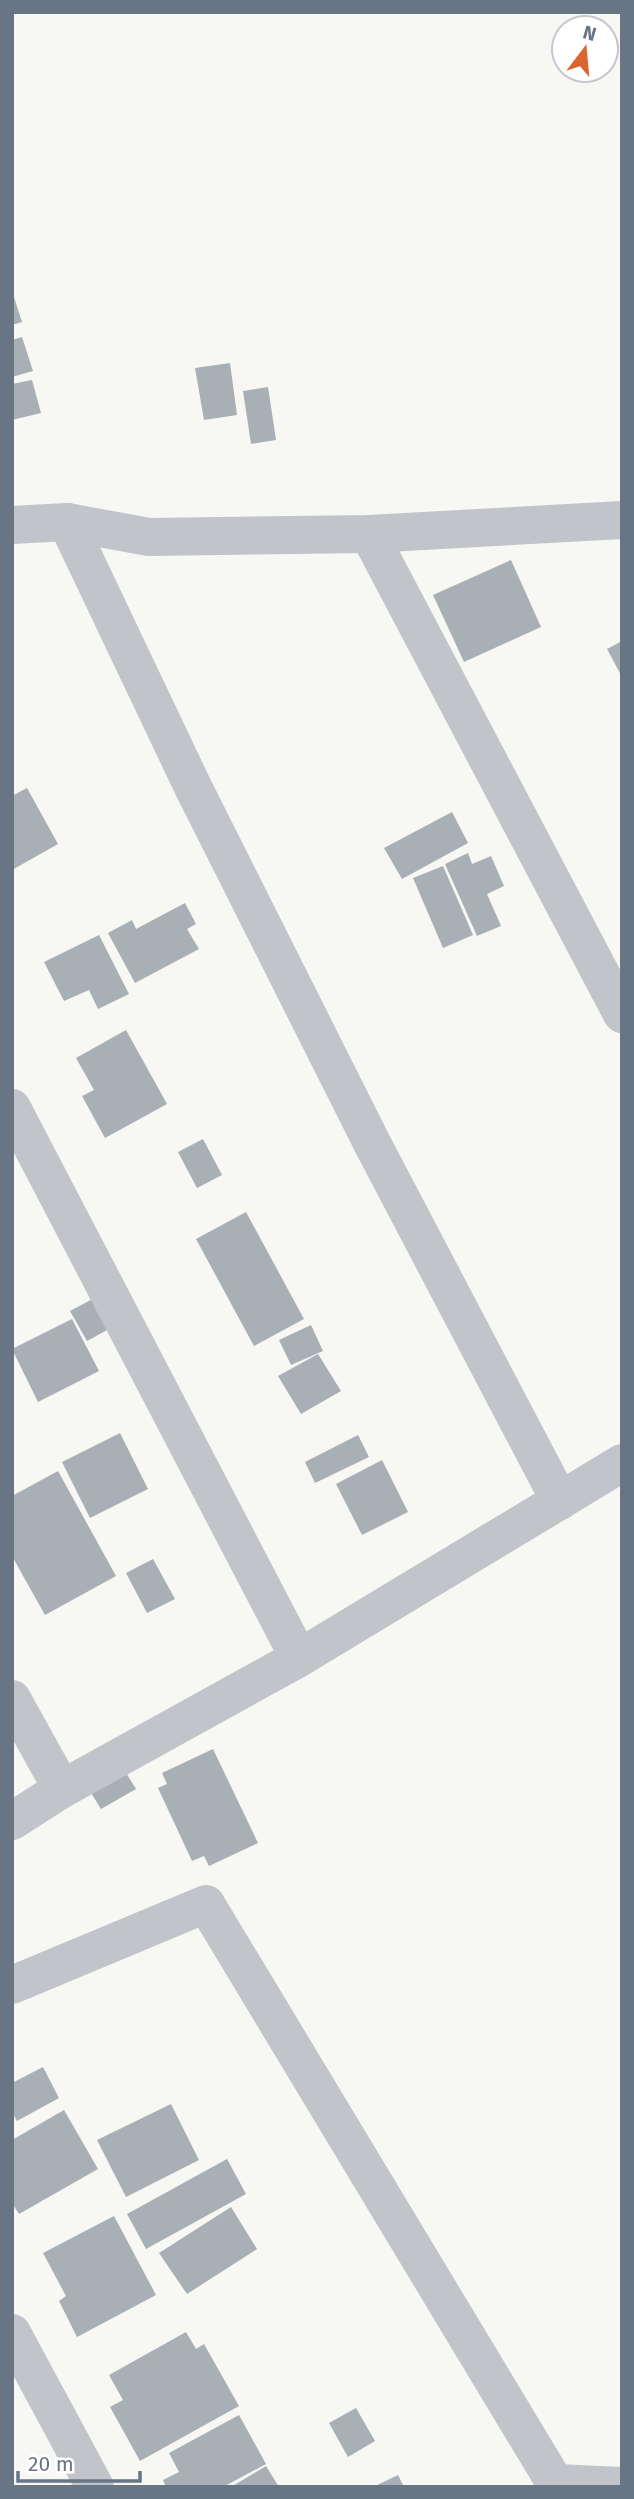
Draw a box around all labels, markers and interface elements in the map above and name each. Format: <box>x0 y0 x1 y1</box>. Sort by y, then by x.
north arrow <box>550 14 620 84</box>
text: N <box>580 20 599 46</box>
scale bar <box>18 2440 140 2484</box>
text: 20 m <box>28 2451 74 2477</box>

